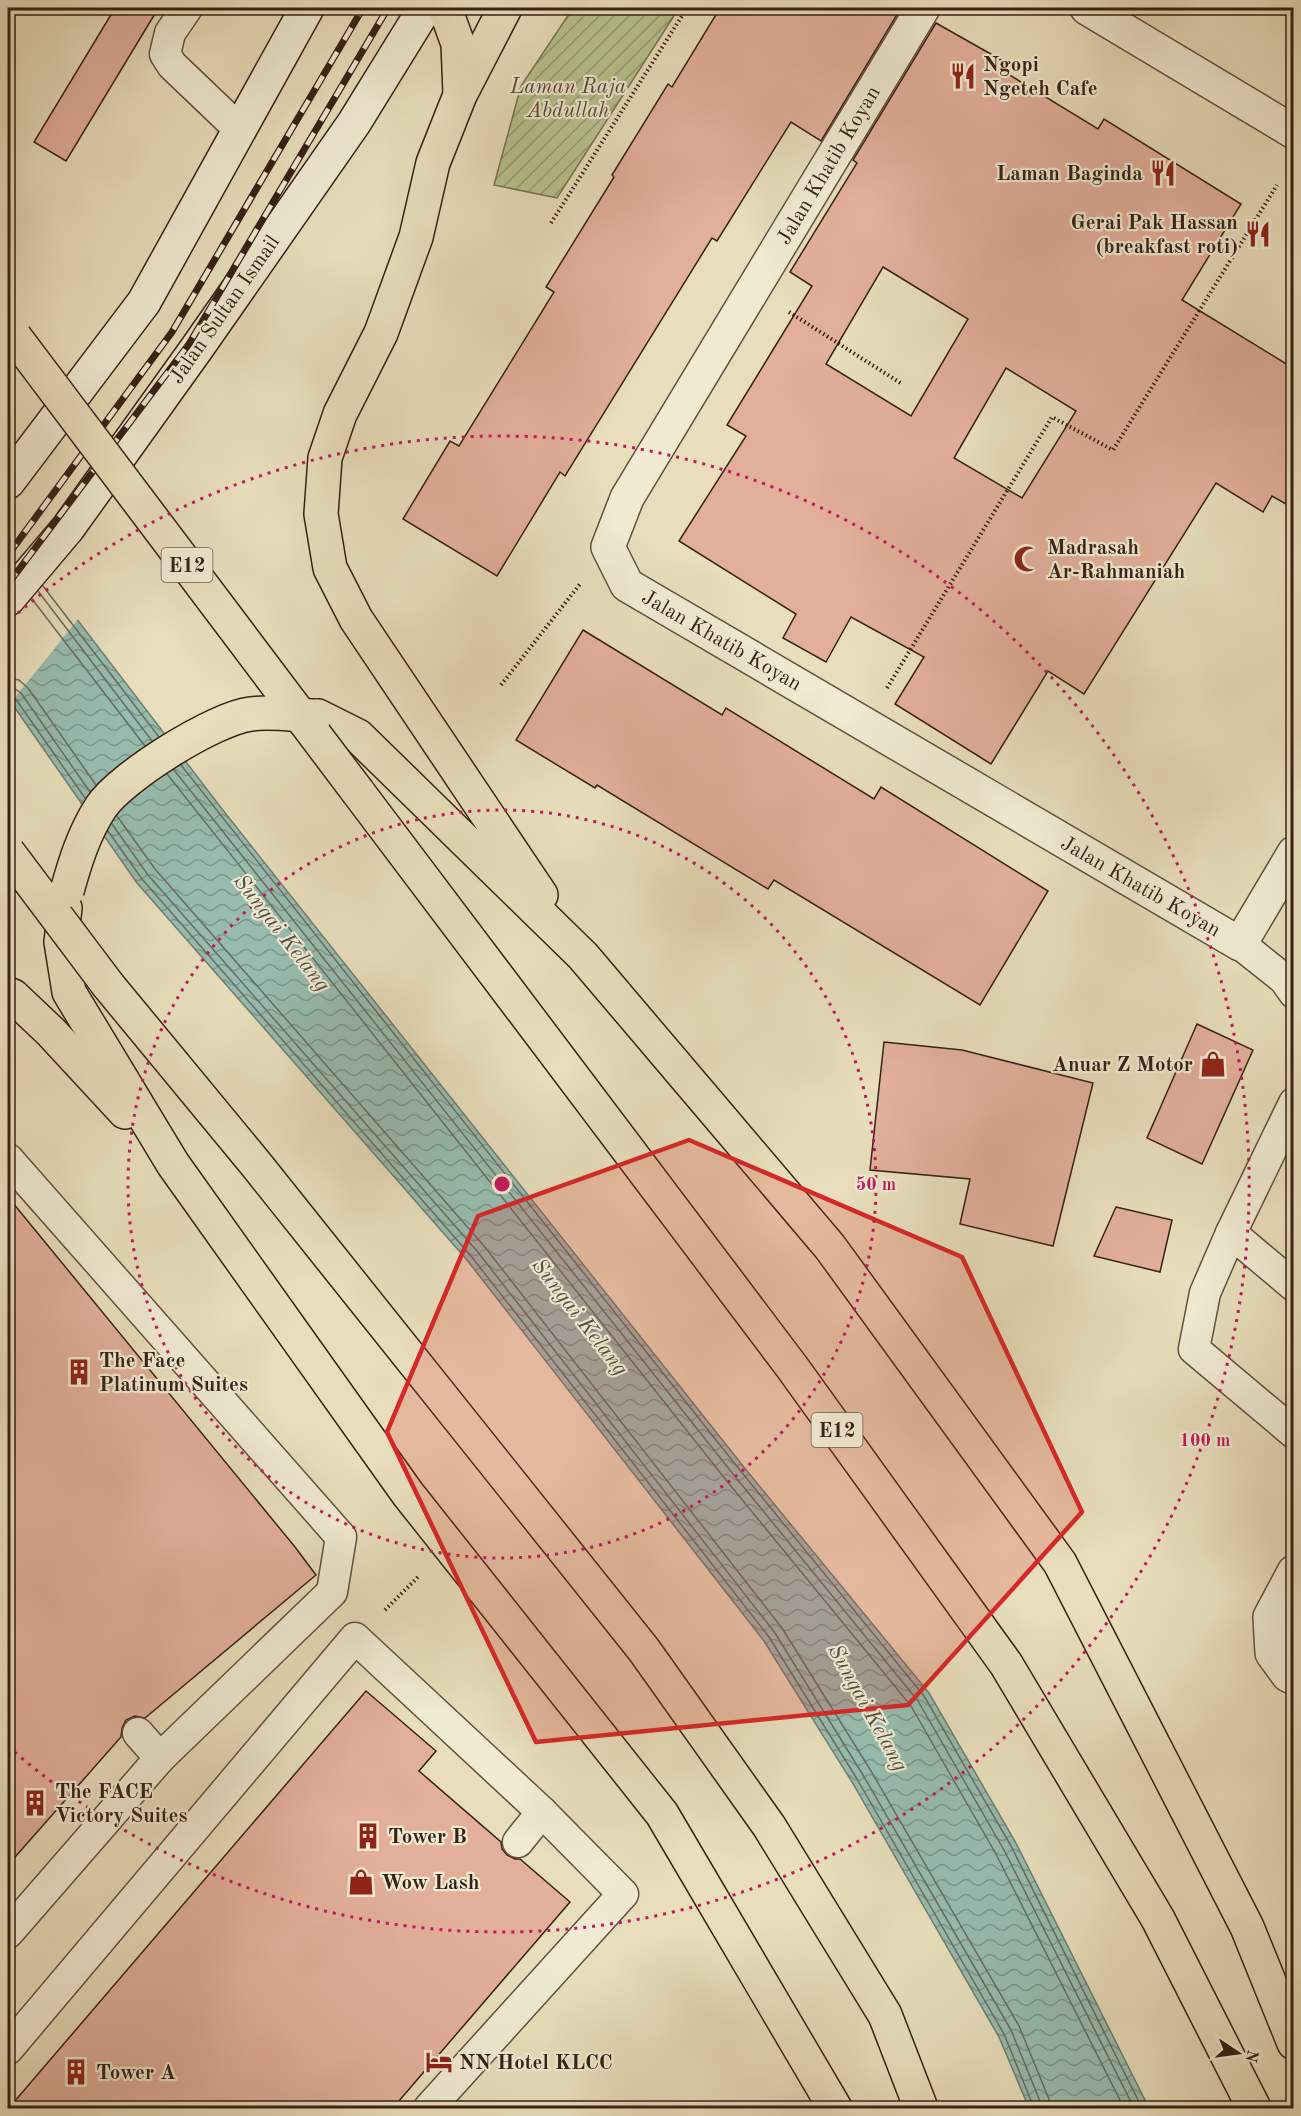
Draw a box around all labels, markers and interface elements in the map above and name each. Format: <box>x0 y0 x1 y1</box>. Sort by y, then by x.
place label: Ngopi Ngeteh Cafe <box>983 55 1098 100</box>
restaurant icon: Ngopi Ngeteh Cafe <box>948 61 978 91</box>
park label: Laman Raja Abdullah <box>509 77 626 122</box>
street label: Jalan Khatib Koyan <box>774 83 885 249</box>
restaurant icon: Laman Baginda <box>1148 158 1178 188</box>
place label: Laman Baginda <box>996 164 1143 185</box>
place label: Gerai Pak Hassan (breakfast roti) <box>1071 213 1238 258</box>
restaurant icon: Gerai Pak Hassan (breakfast roti) <box>1243 219 1273 249</box>
street label: Jalan Sultan Ismail <box>166 232 284 388</box>
place label: Madrasah Ar-Rahmaniah <box>1047 538 1186 583</box>
mosque icon: Madrasah Ar-Rahmaniah <box>1012 544 1042 574</box>
road number: E12 <box>162 548 213 582</box>
street label: Jalan Khatib Koyan <box>638 587 805 696</box>
street label: Jalan Khatib Koyan <box>1057 833 1224 942</box>
water label: Sungai Kelang <box>229 871 334 996</box>
shop icon: Anuar Z Motor <box>1198 1049 1228 1079</box>
place label: Anuar Z Motor <box>1052 1055 1193 1076</box>
centre of rings <box>492 1174 512 1194</box>
text: 50 m <box>856 1176 896 1194</box>
water label: Sungai Kelang <box>527 1255 632 1380</box>
place label: The Face Platinum Suites <box>99 1351 248 1396</box>
building icon: The Face Platinum Suites <box>64 1357 94 1387</box>
road number: E12 <box>812 1413 862 1447</box>
text: 100 m <box>1180 1432 1230 1450</box>
water label: Sungai Kelang <box>823 1641 911 1776</box>
place label: The FACE Victory Suites <box>55 1782 188 1827</box>
building icon: The FACE Victory Suites <box>20 1788 50 1818</box>
building icon: Tower B <box>353 1821 383 1851</box>
place label: Tower B <box>388 1827 467 1848</box>
shop icon: Wow Lash <box>346 1867 376 1897</box>
place label: Wow Lash <box>381 1873 480 1894</box>
north arrow <box>1208 2023 1268 2083</box>
hotel icon: NN Hotel KLCC <box>424 2047 454 2077</box>
text: N <box>1241 2048 1260 2064</box>
place label: NN Hotel KLCC <box>459 2053 613 2074</box>
building icon: Tower A <box>61 2057 91 2087</box>
place label: Tower A <box>96 2063 176 2084</box>

